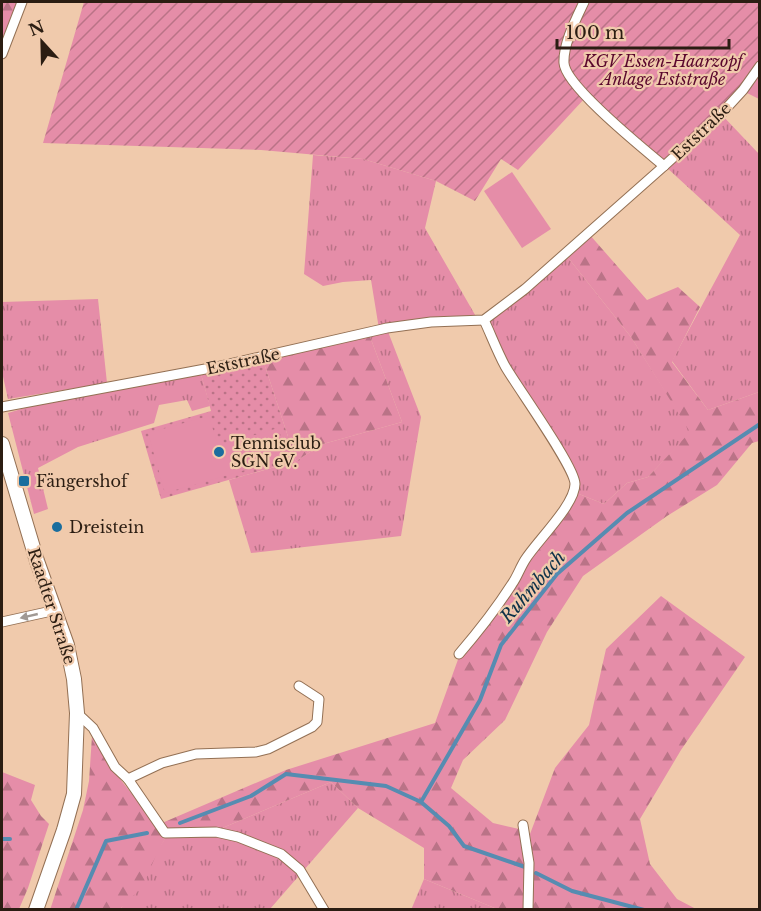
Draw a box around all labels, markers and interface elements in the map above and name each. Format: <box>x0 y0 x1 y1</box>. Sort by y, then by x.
north arrow <box>12 12 72 72</box>
scale bar <box>557 12 730 50</box>
text: N <box>26 16 47 40</box>
text: 100 m <box>566 22 624 44</box>
park label: KGV Essen-Haarzopf Anlage Eststraße <box>582 51 746 89</box>
street label: Eststraße <box>667 98 735 164</box>
street label: Eststraße <box>204 343 282 379</box>
place label: Tennisclub SGN eV. <box>231 433 321 471</box>
marker: Tennisclub SGN eV. <box>212 445 226 459</box>
place label: Fängershof <box>36 471 130 491</box>
marker: Fängershof <box>17 474 31 488</box>
place label: Dreistein <box>69 517 144 537</box>
marker: Dreistein <box>50 520 64 534</box>
street label: Raadter Straße <box>24 545 80 667</box>
water label: Ruhmbach <box>495 546 570 628</box>
one-way arrow <box>19 612 38 621</box>

